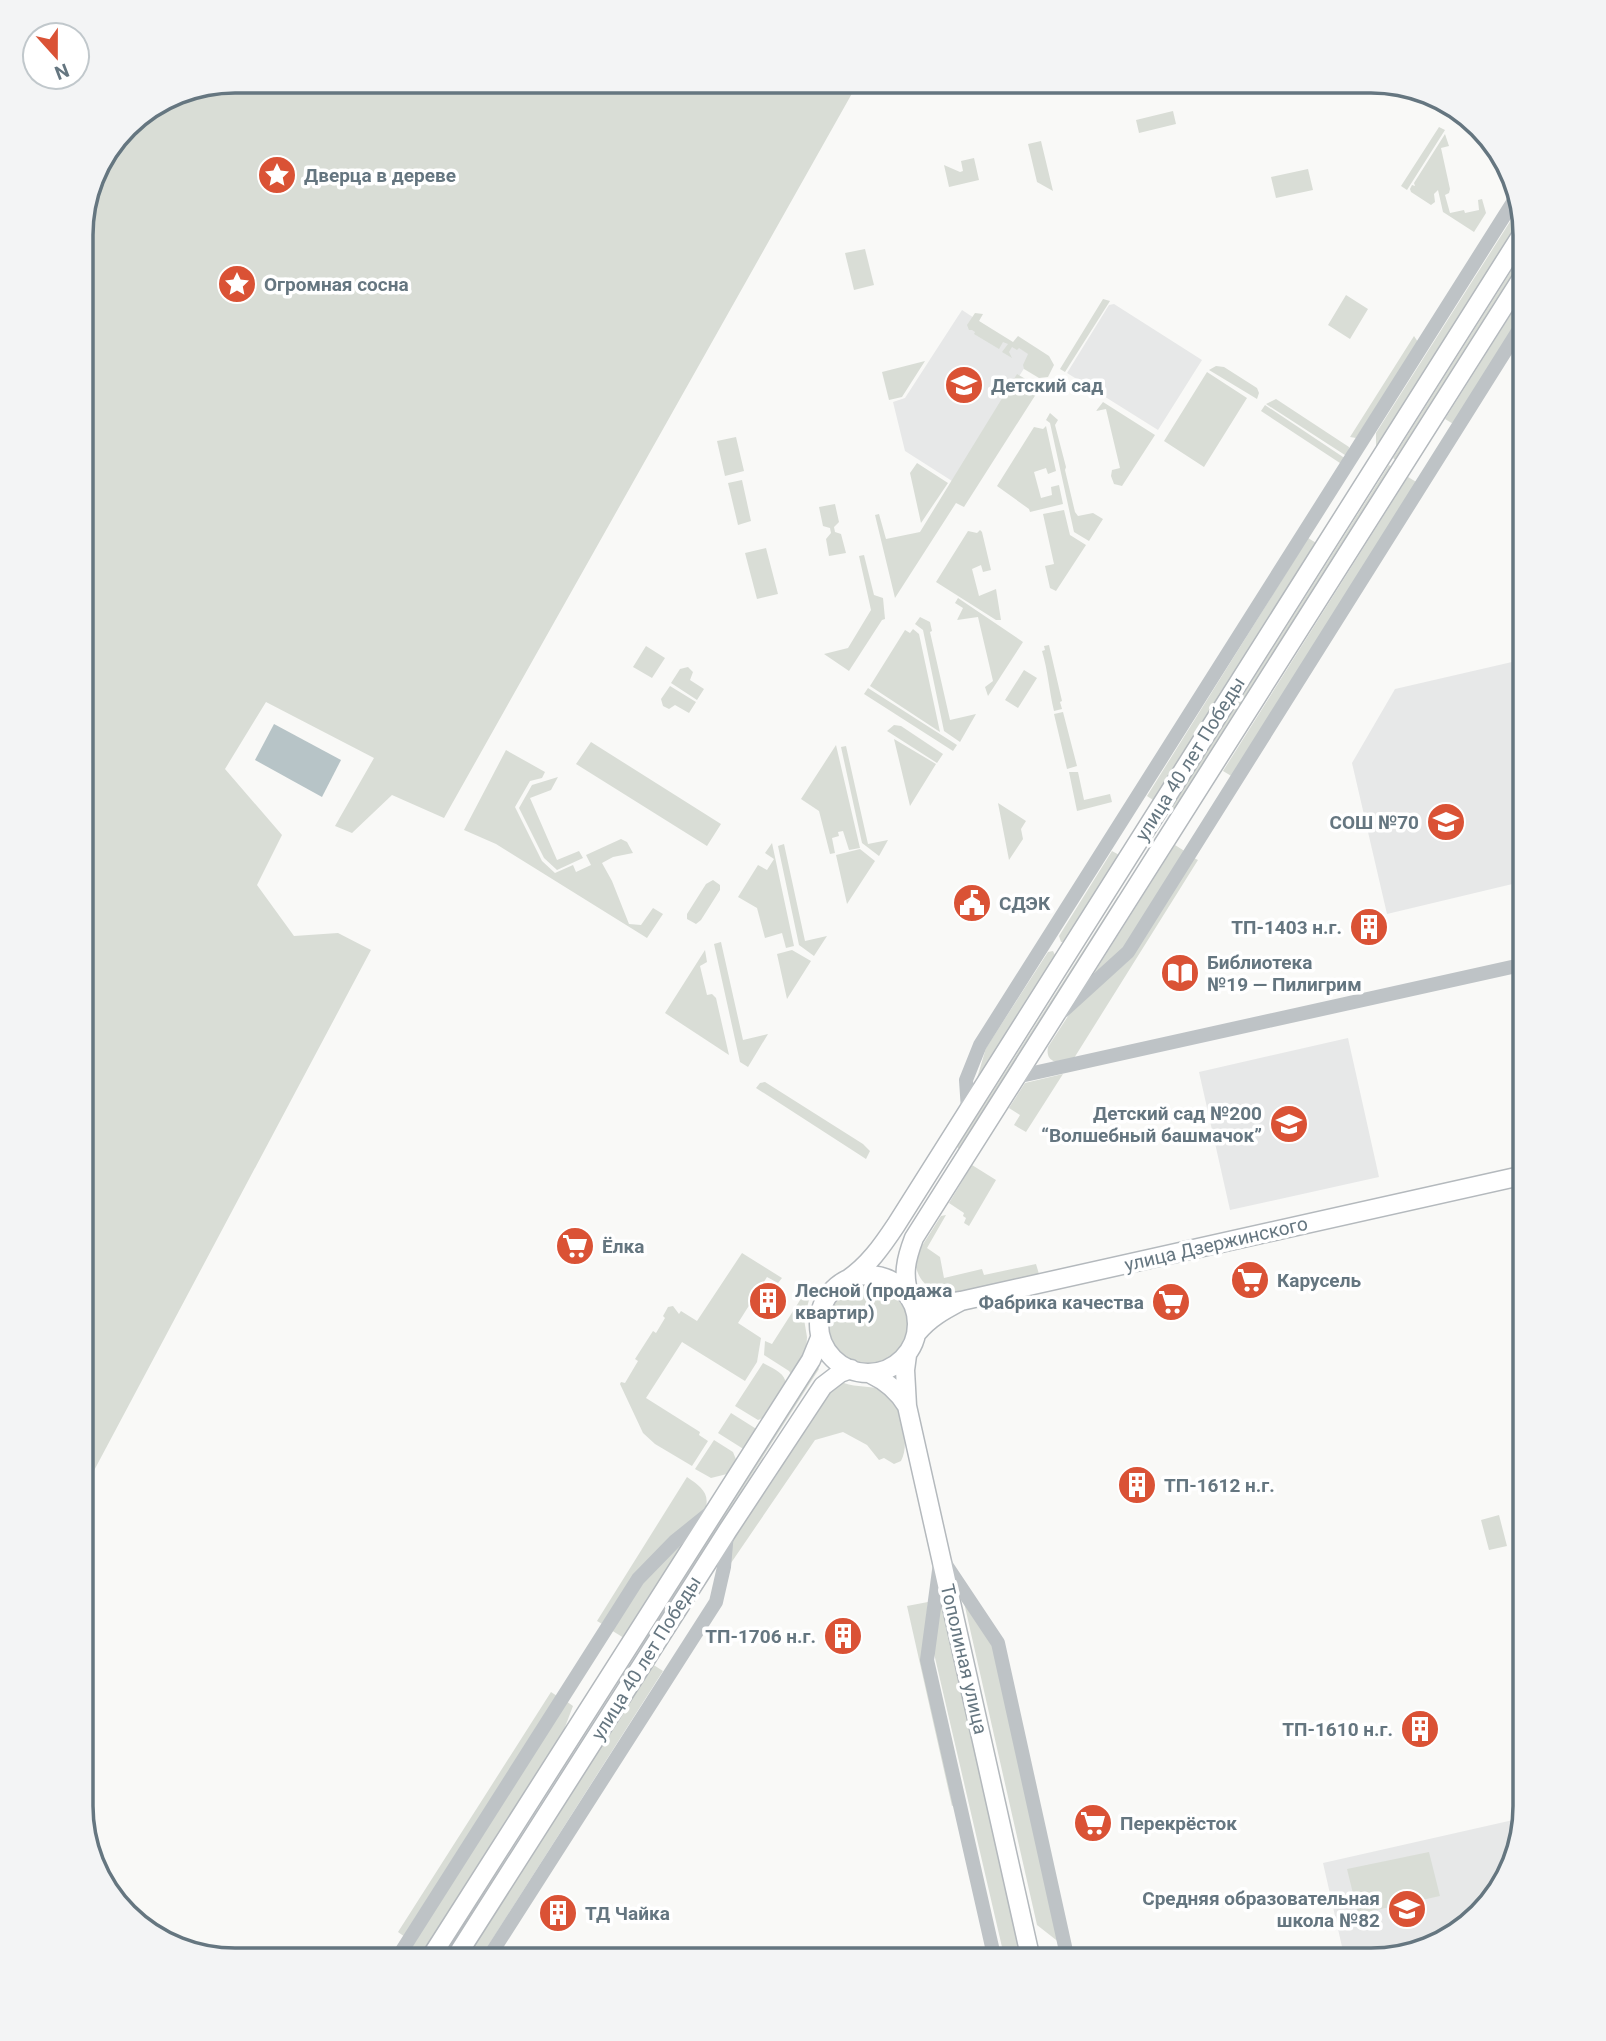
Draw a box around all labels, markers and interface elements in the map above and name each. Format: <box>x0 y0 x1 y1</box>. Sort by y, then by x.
north arrow <box>21 21 91 91</box>
text: N <box>52 58 72 85</box>
place icon: Дверца в дереве <box>256 154 298 196</box>
place label: Дверца в дереве <box>304 164 456 187</box>
place icon: Огромная сосна <box>216 263 258 305</box>
place label: Огромная сосна <box>264 273 409 296</box>
school or university icon: Детский сад <box>943 364 985 406</box>
place label: Детский сад <box>991 374 1103 397</box>
street label: улица 40 лет Победы <box>1130 673 1250 845</box>
school or university icon: СОШ №70 <box>1425 801 1467 843</box>
place label: СОШ №70 <box>1329 811 1419 834</box>
public building icon: СДЭК <box>951 882 993 924</box>
place label: СДЭК <box>999 892 1051 915</box>
building icon: ТП-1403 н.г. <box>1348 906 1390 948</box>
place label: ТП-1403 н.г. <box>1231 916 1342 939</box>
place label: Библиотека №19 — Пилигрим <box>1207 951 1362 996</box>
library icon: Библиотека №19 — Пилигрим <box>1159 952 1201 994</box>
place label: Детский сад №200 “Волшебный башмачок” <box>1041 1102 1262 1147</box>
school or university icon: Детский сад №200 “Волшебный башмачок” <box>1268 1103 1310 1145</box>
street label: улица Дзержинского <box>1122 1212 1310 1276</box>
supermarket icon: Ёлка <box>554 1225 596 1267</box>
place label: Ёлка <box>602 1235 644 1258</box>
supermarket icon: Карусель <box>1229 1259 1271 1301</box>
place label: Карусель <box>1277 1269 1361 1292</box>
place label: Лесной (продажа квартир) <box>795 1279 952 1324</box>
building icon: Лесной (продажа квартир) <box>747 1280 789 1322</box>
supermarket icon: Фабрика качества <box>1150 1281 1192 1323</box>
place label: Фабрика качества <box>978 1291 1144 1314</box>
building icon: ТП-1612 н.г. <box>1116 1464 1158 1506</box>
place label: ТП-1612 н.г. <box>1164 1474 1275 1497</box>
street label: улица 40 лет Победы <box>586 1572 706 1744</box>
street label: Тополиная улица <box>936 1582 992 1736</box>
building icon: ТП-1706 н.г. <box>822 1615 864 1657</box>
place label: ТП-1706 н.г. <box>705 1625 816 1648</box>
building icon: ТП-1610 н.г. <box>1399 1708 1441 1750</box>
place label: ТП-1610 н.г. <box>1282 1718 1393 1741</box>
supermarket icon: Перекрёсток <box>1072 1802 1114 1844</box>
place label: Перекрёсток <box>1120 1812 1237 1835</box>
place label: Средняя образовательная школа №82 <box>1142 1887 1380 1932</box>
school or university icon: Средняя образовательная школа №82 <box>1386 1888 1428 1930</box>
building icon: ТД Чайка <box>537 1892 579 1934</box>
place label: ТД Чайка <box>585 1902 670 1925</box>

